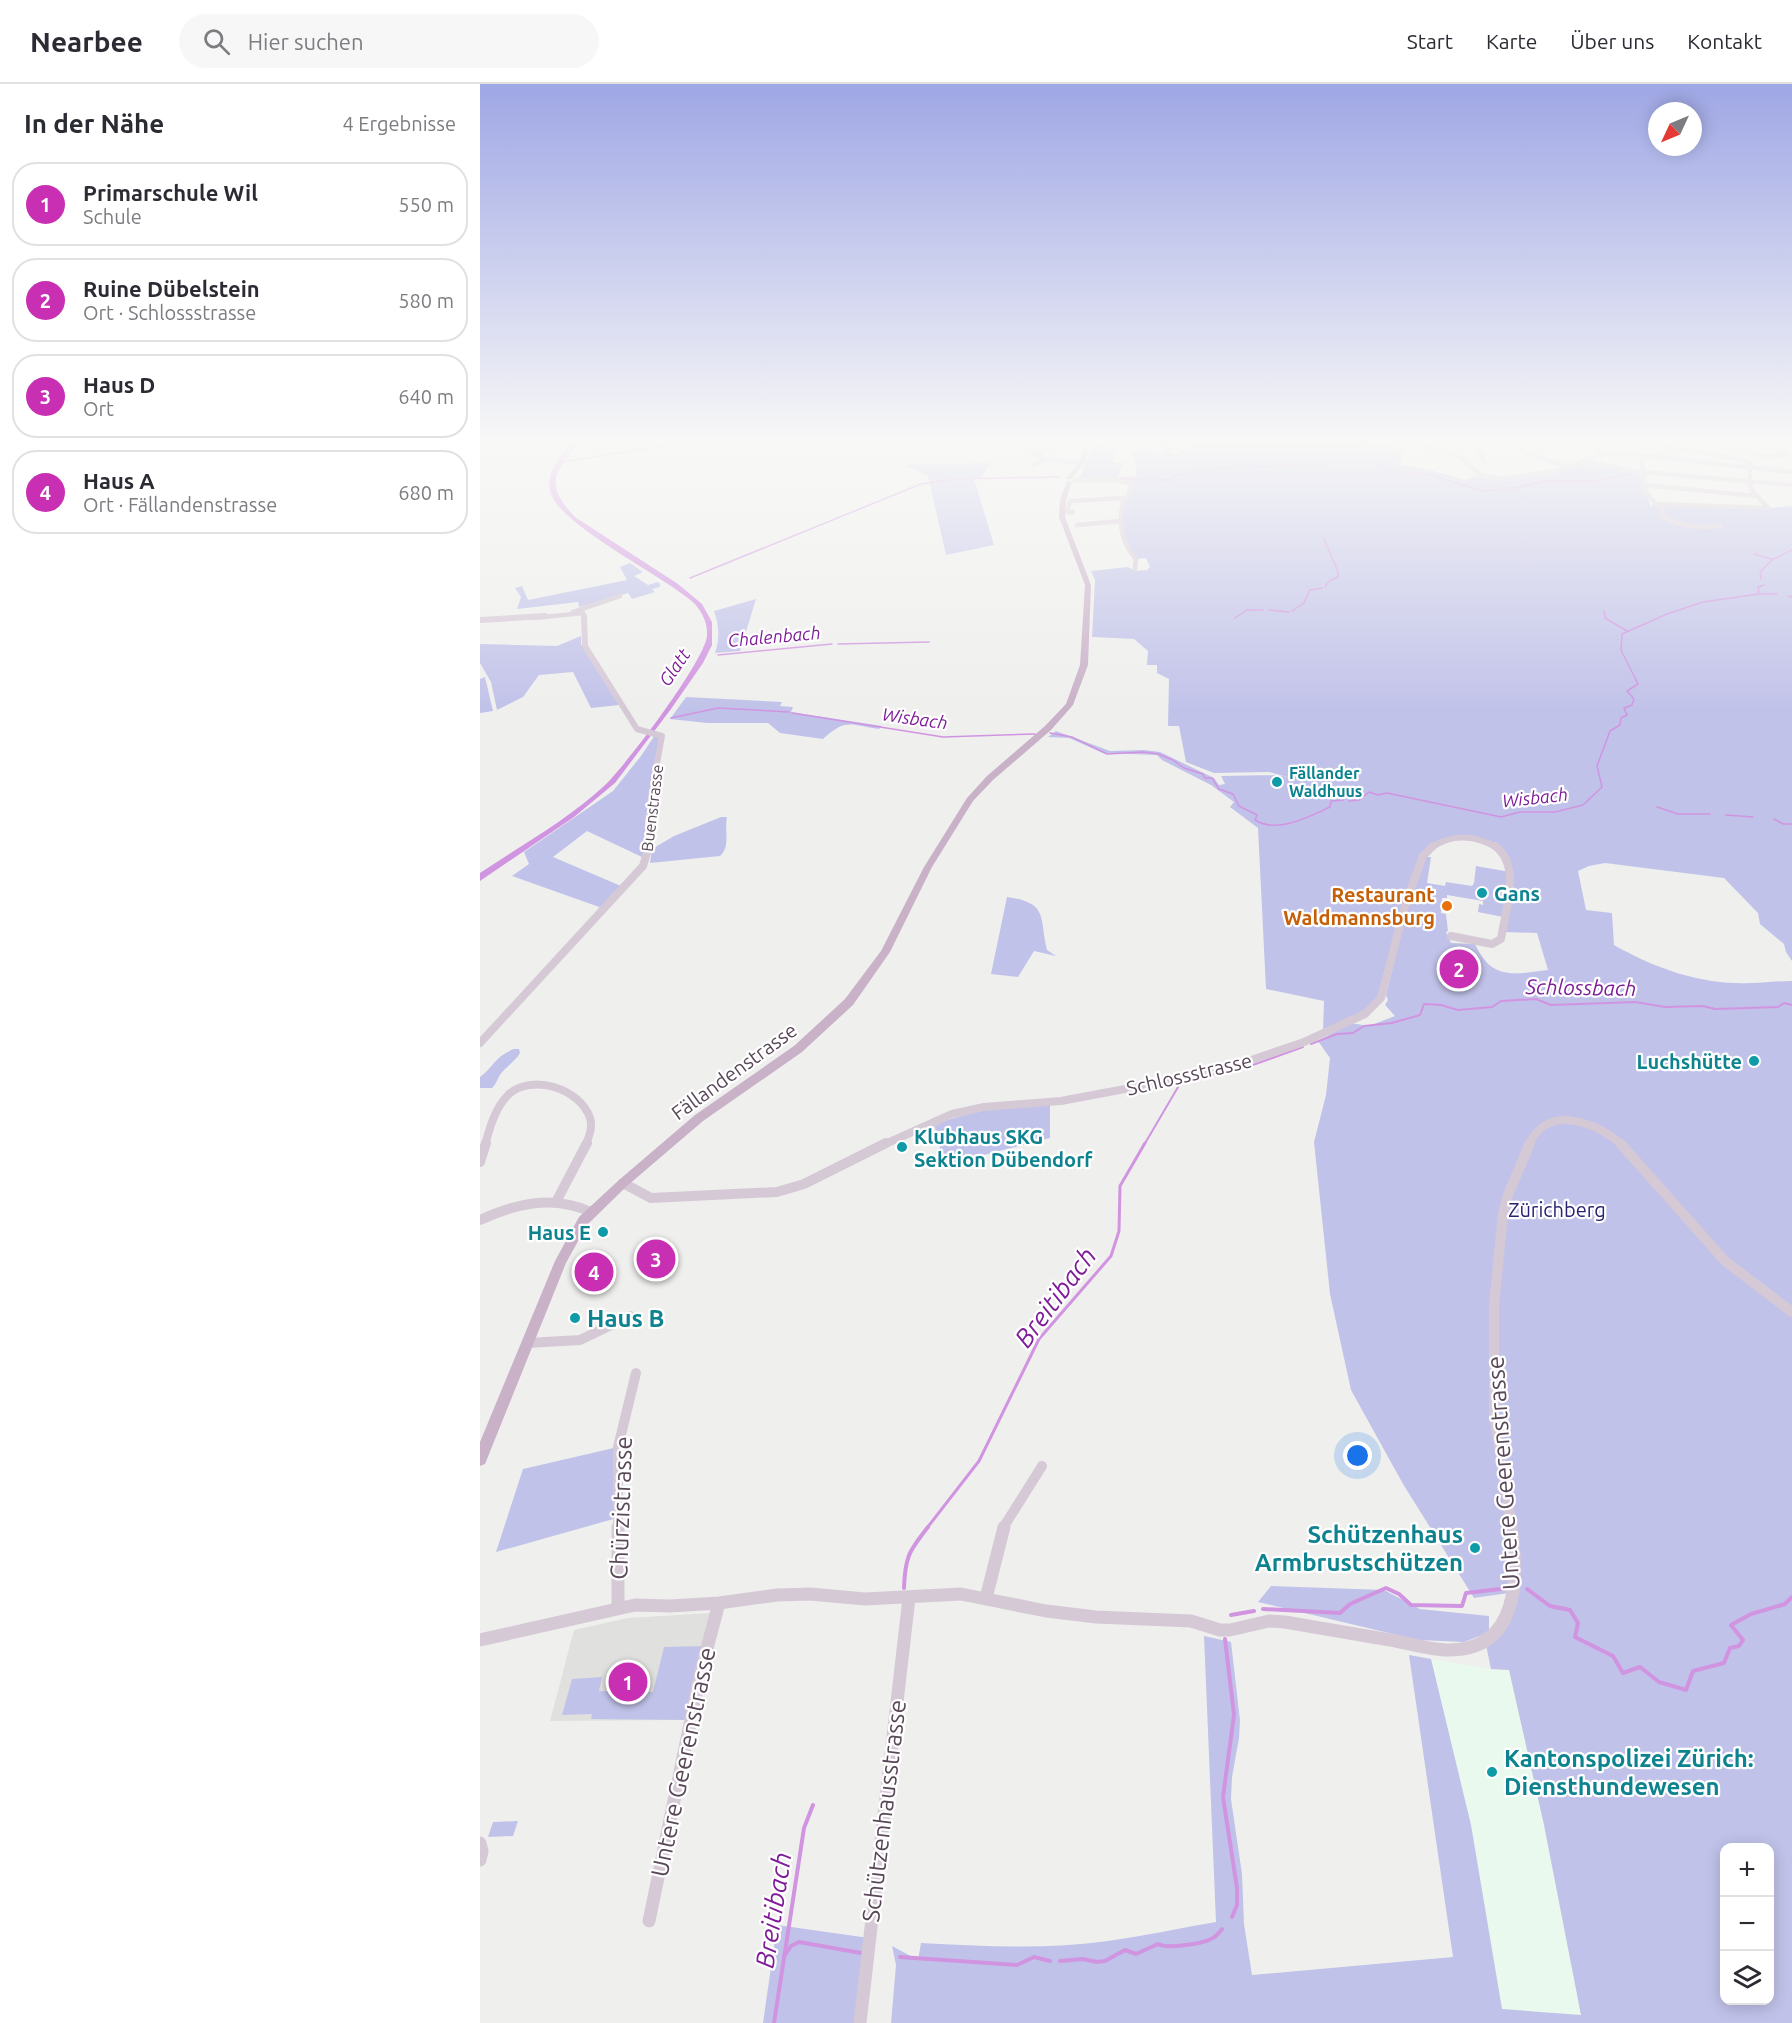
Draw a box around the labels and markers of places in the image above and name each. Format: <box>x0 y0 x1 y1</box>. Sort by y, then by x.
place label: Fällander Waldhuus <box>1289 764 1362 800</box>
marker: Fällander Waldhuus <box>1270 775 1284 789</box>
place label: Gans <box>1494 882 1540 905</box>
place label: Restaurant Waldmannsburg <box>1283 883 1435 929</box>
marker: Gans <box>1475 886 1489 900</box>
marker: Restaurant Waldmannsburg <box>1440 899 1454 913</box>
pin: 2 <box>1440 946 1478 992</box>
place label: Luchshütte <box>1636 1050 1742 1073</box>
marker: Luchshütte <box>1747 1054 1761 1068</box>
place label: Klubhaus SKG Sektion Dübendorf <box>914 1125 1093 1171</box>
marker: Klubhaus SKG Sektion Dübendorf <box>895 1140 909 1154</box>
place label: Haus E <box>528 1221 591 1244</box>
marker: Haus E <box>596 1225 610 1239</box>
pin: 3 <box>636 1236 675 1282</box>
pin: 4 <box>574 1250 614 1294</box>
place label: Haus B <box>587 1305 664 1332</box>
marker: Haus B <box>568 1311 582 1325</box>
place label: Schützenhaus Armbrustschützen <box>1255 1521 1463 1576</box>
marker: Schützenhaus Armbrustschützen <box>1468 1541 1482 1555</box>
pin: 1 <box>608 1660 648 1704</box>
place label: Kantonspolizei Zürich: Diensthundewesen <box>1504 1745 1754 1800</box>
marker: Kantonspolizei Zürich: Diensthundewesen <box>1485 1765 1499 1779</box>

